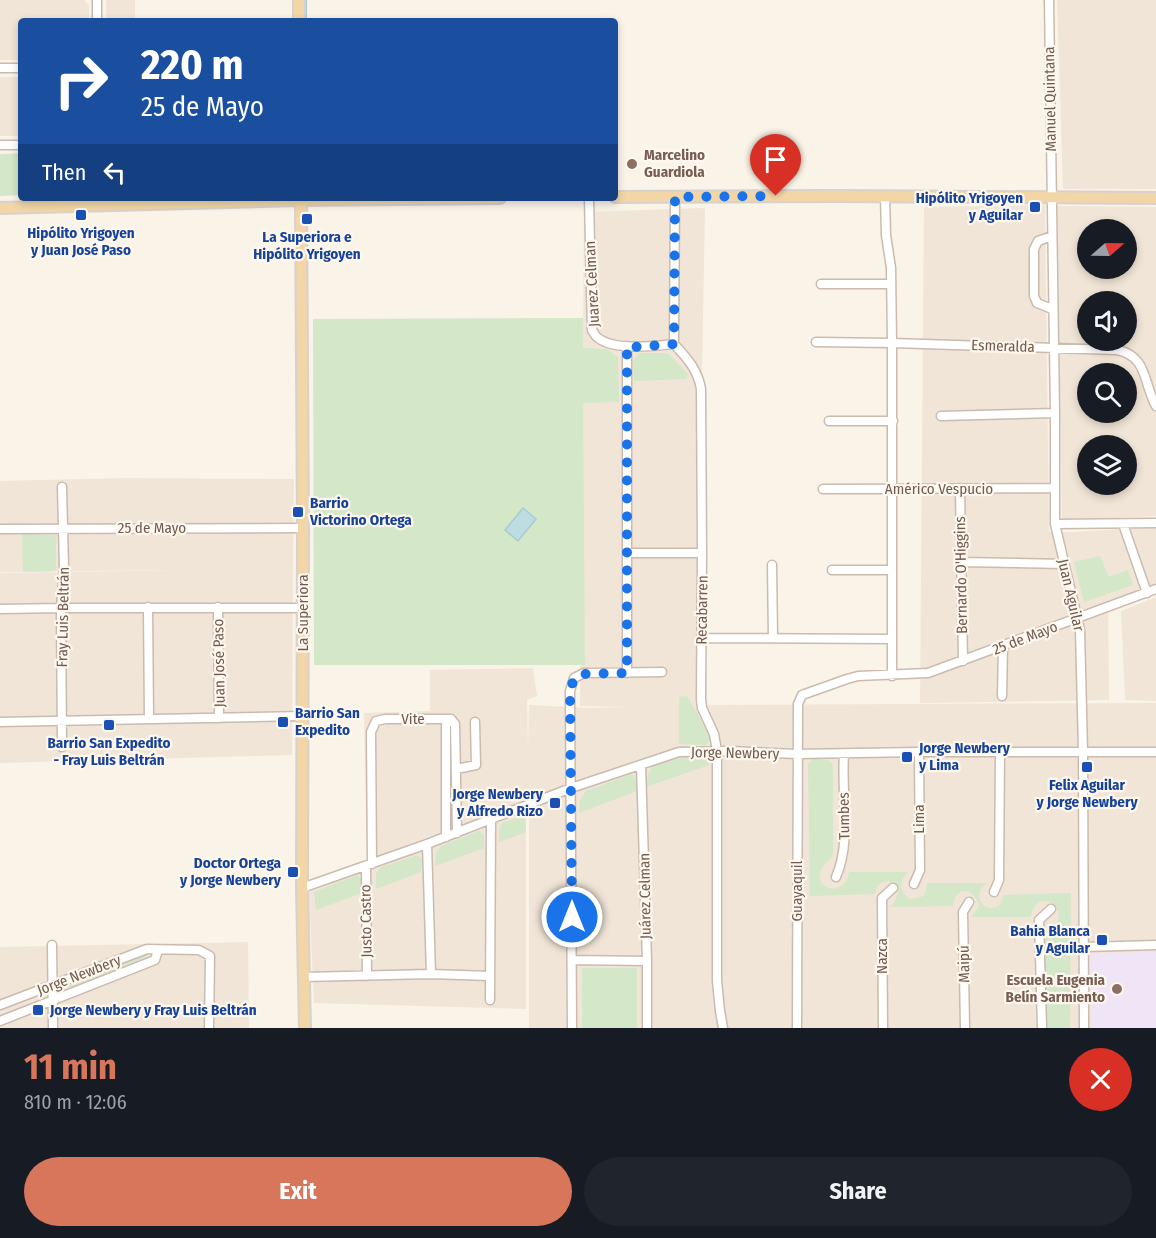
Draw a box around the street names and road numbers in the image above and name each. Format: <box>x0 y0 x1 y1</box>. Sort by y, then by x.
street label: Manuel Quintana <box>1040 46 1060 152</box>
street label: Juarez Celman <box>581 240 603 328</box>
street label: Esmeralda <box>971 336 1035 356</box>
street label: Américo Vespucio <box>885 480 993 498</box>
street label: Bernardo O'Higgins <box>951 516 971 634</box>
street label: 25 de Mayo <box>118 519 186 537</box>
street label: Juan Aguilar <box>1054 557 1088 634</box>
street label: Fray Luis Beltrán <box>53 567 73 667</box>
street label: La Superiora <box>294 574 312 652</box>
street label: Recabarren <box>692 575 712 645</box>
street label: 25 de Mayo <box>990 617 1060 659</box>
street label: Juan José Paso <box>209 618 229 707</box>
street label: Vite <box>401 710 425 728</box>
street label: Jorge Newbery <box>691 743 780 763</box>
street label: Tumbes <box>835 792 853 840</box>
street label: Lima <box>910 804 928 834</box>
street label: Juárez Celman <box>635 853 655 939</box>
street label: Guayaquil <box>788 860 806 922</box>
street label: Justo Castro <box>356 884 376 958</box>
street label: Nazca <box>873 938 891 974</box>
street label: Maipú <box>955 945 973 983</box>
street label: Jorge Newbery <box>35 951 124 999</box>

